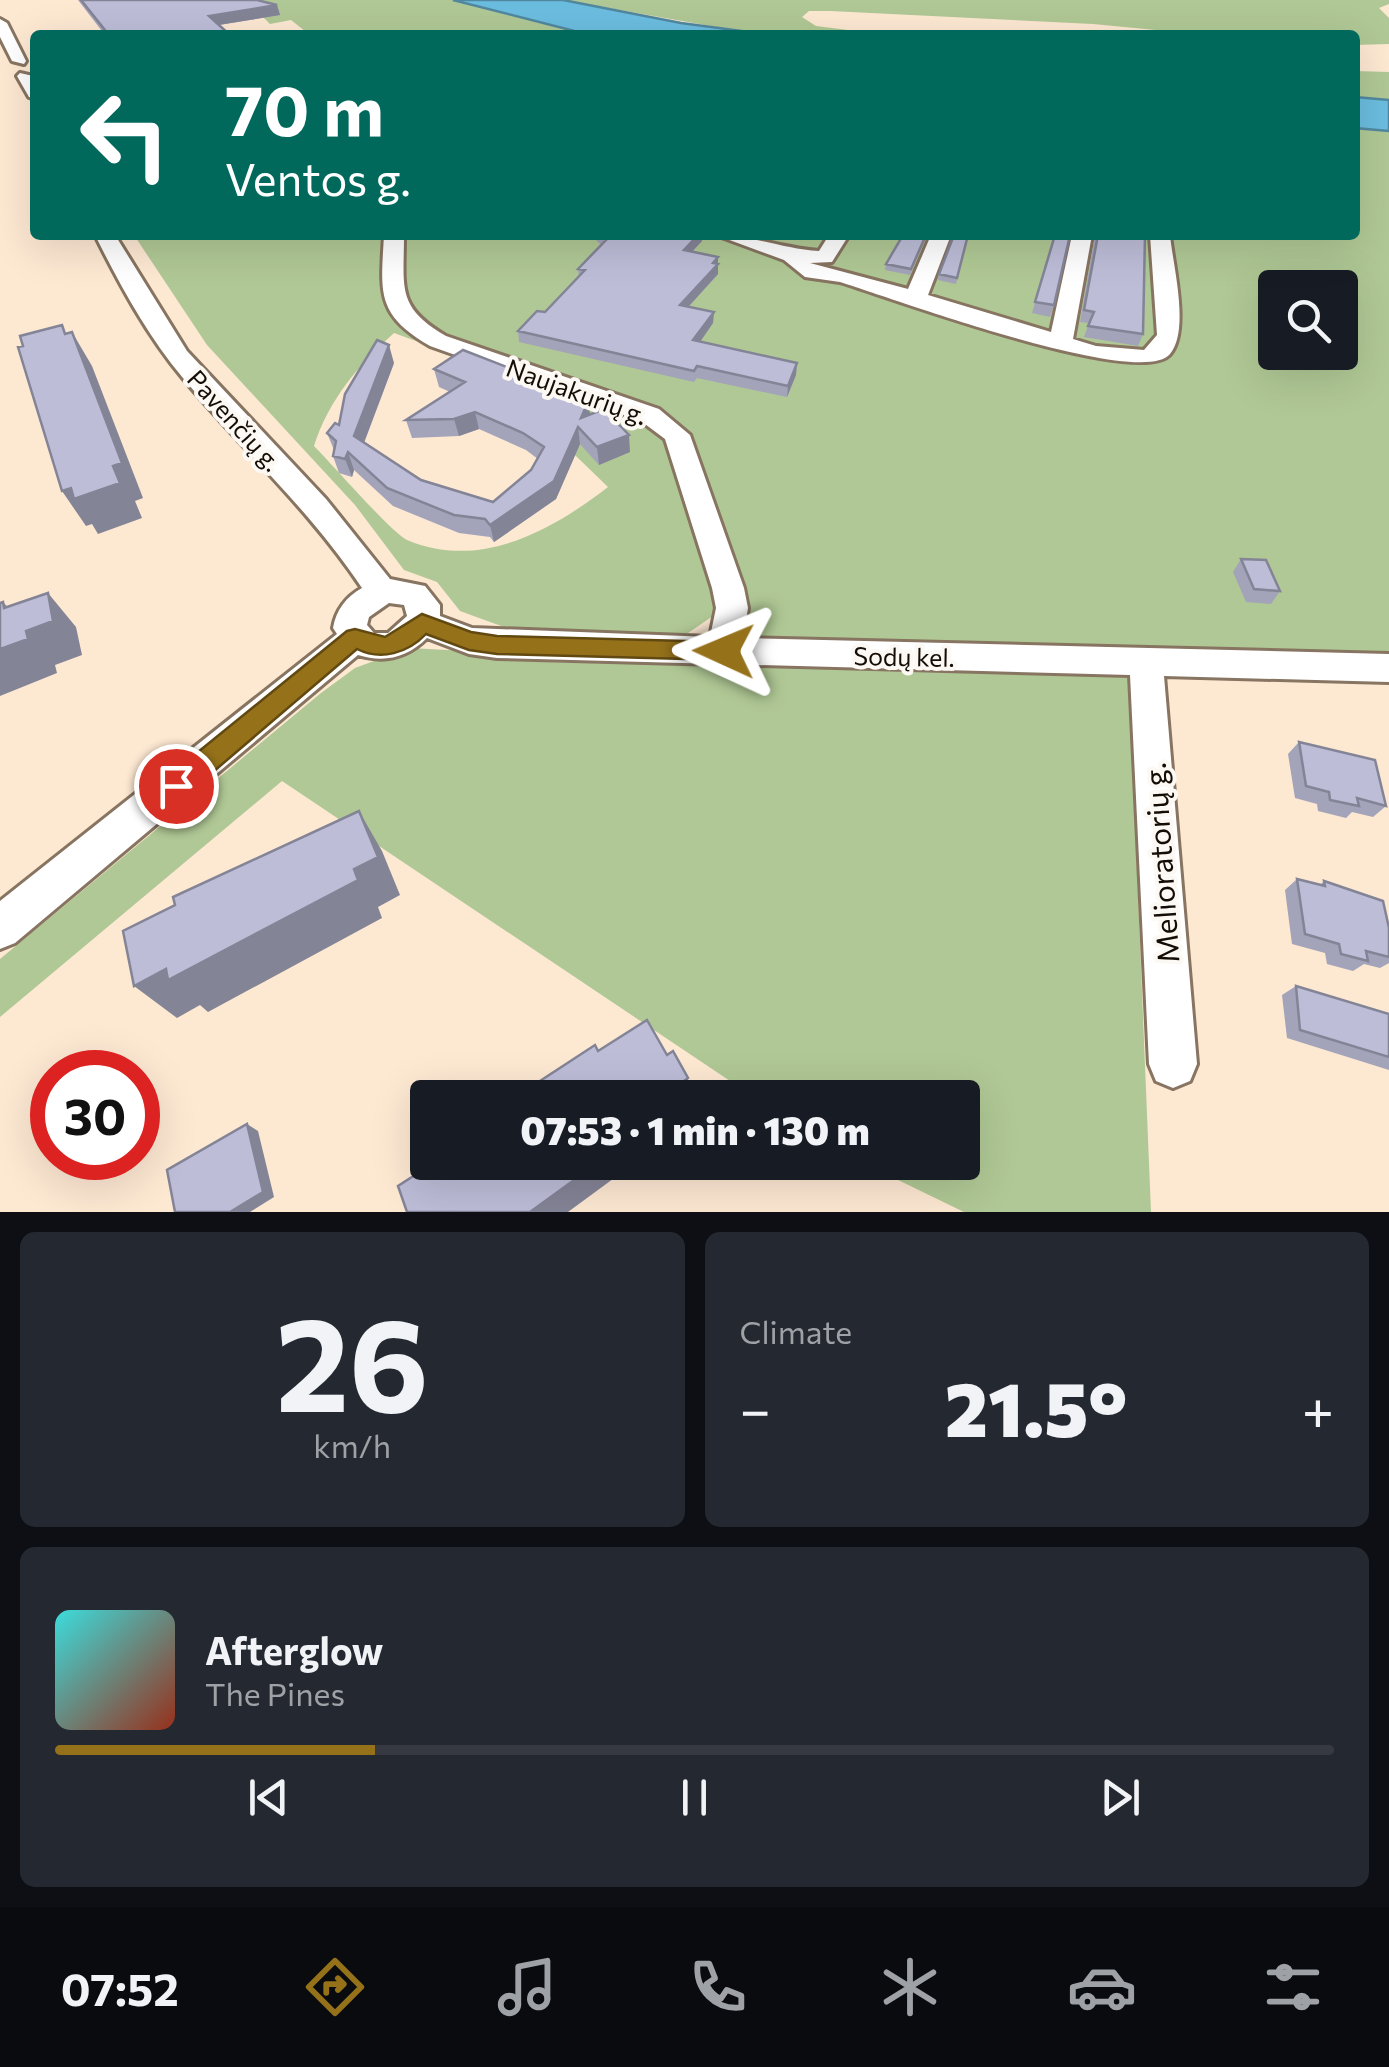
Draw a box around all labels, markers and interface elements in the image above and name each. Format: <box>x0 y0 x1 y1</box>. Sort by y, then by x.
text: 70 m <box>225 65 384 150</box>
icon: left <box>60 70 190 200</box>
text: Ventos g. <box>225 150 411 205</box>
map controls <box>1258 270 1358 370</box>
button: search <box>1258 270 1358 370</box>
street label: Naujakurių g. <box>503 352 651 430</box>
street label: Pavenčių g. <box>182 363 288 477</box>
position arrow <box>672 599 776 703</box>
street label: Sodų kel. <box>853 640 955 672</box>
pin <box>134 744 219 829</box>
icon: arrive <box>149 759 204 814</box>
street label: Melioratorių g. <box>1135 762 1185 964</box>
speed limit sign: 30 <box>30 1050 160 1180</box>
text: 07:53 · 1 min · 130 m <box>520 1106 870 1153</box>
text: 26 <box>276 1280 429 1439</box>
text: Climate <box>740 1311 852 1351</box>
text: 21.5° <box>945 1361 1128 1452</box>
text: − <box>740 1374 771 1441</box>
text: + <box>1302 1374 1334 1441</box>
text: km/h <box>313 1425 391 1465</box>
text: Afterglow <box>205 1626 383 1673</box>
text: The Pines <box>205 1673 345 1713</box>
icon: previous <box>241 1770 296 1825</box>
icon: pause <box>667 1770 722 1825</box>
icon: next <box>1093 1770 1148 1825</box>
icon: directions <box>300 1952 370 2022</box>
icon: music <box>492 1952 562 2022</box>
icon: phone <box>683 1952 753 2022</box>
icon: climate <box>875 1952 945 2022</box>
icon: car <box>1067 1952 1137 2022</box>
icon: filters <box>1258 1952 1328 2022</box>
text: 07:52 <box>61 1960 179 2015</box>

